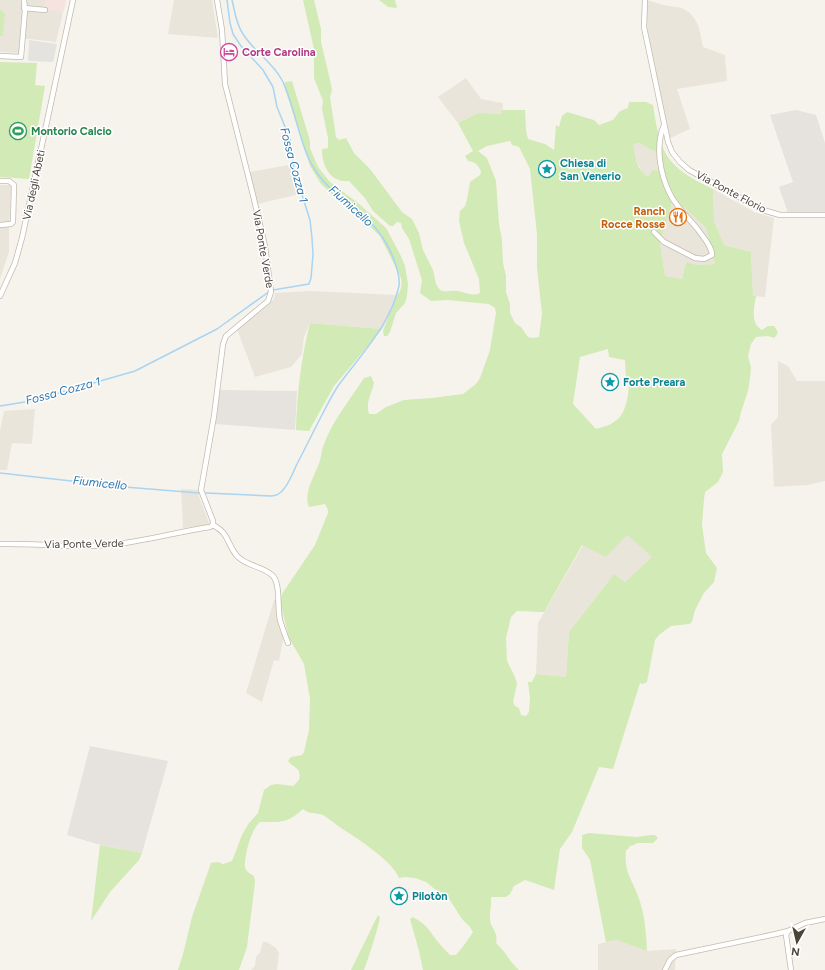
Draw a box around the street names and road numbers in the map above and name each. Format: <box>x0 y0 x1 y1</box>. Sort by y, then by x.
street label: Via degli Abeti <box>20 149 48 221</box>
street label: Via Ponte Florio <box>694 168 768 216</box>
street label: Via Ponte Verde <box>250 209 276 289</box>
street label: Via Ponte Verde <box>44 537 124 551</box>

